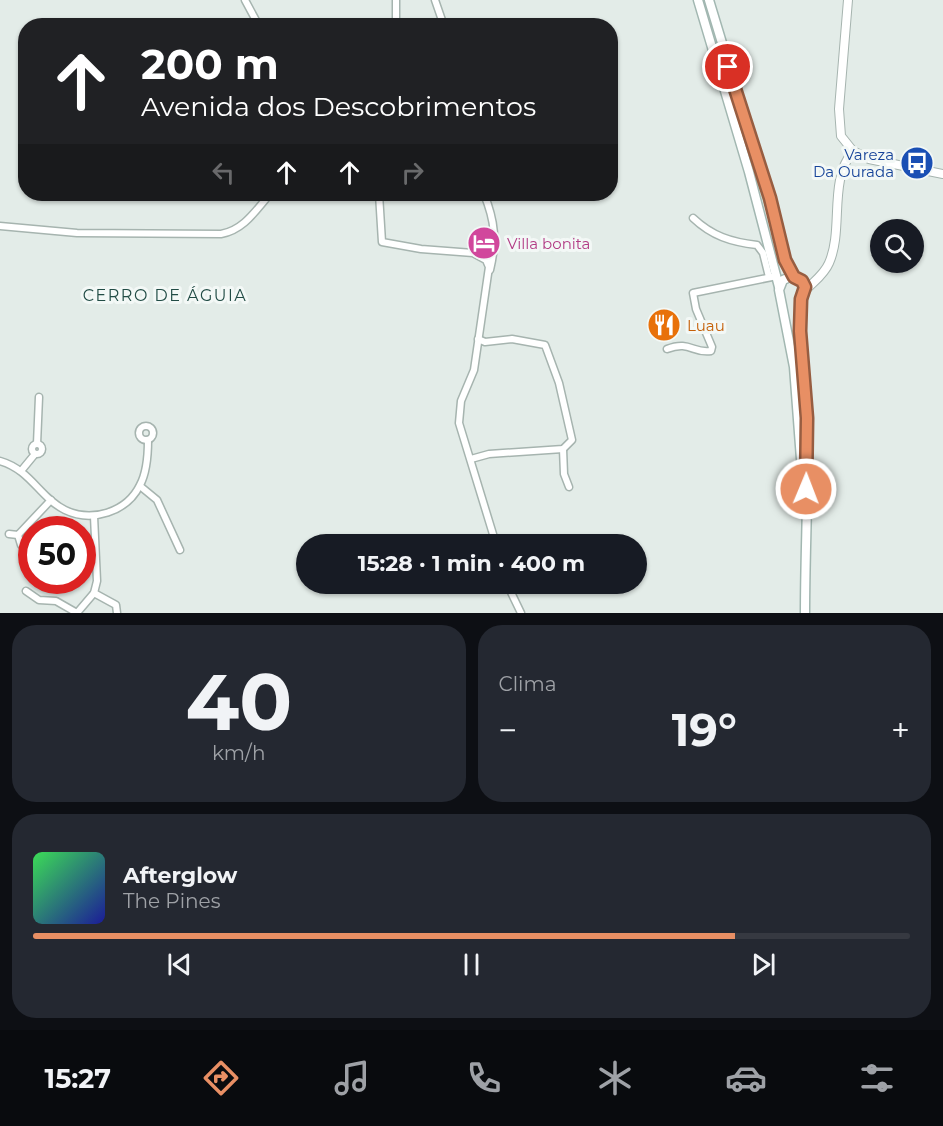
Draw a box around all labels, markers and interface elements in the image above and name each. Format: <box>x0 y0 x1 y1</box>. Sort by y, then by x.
text: 200 m <box>141 38 279 90</box>
pin <box>702 41 753 92</box>
icon: ahead <box>42 42 120 120</box>
icon: arrive <box>711 50 744 83</box>
text: Avenida dos Descobrimentos <box>141 90 536 123</box>
place label: Vareza Da Ourada <box>813 145 894 181</box>
bus stop icon: Vareza Da Ourada <box>899 145 935 181</box>
icon: left <box>207 156 240 189</box>
icon: ahead <box>270 156 303 189</box>
icon: ahead <box>333 156 366 189</box>
icon: right <box>396 156 429 189</box>
map controls <box>870 219 924 273</box>
button: search <box>870 219 924 273</box>
hotel icon: Villa bonita <box>466 225 502 261</box>
place label: Villa bonita <box>507 234 590 253</box>
district label: CERRO DE ÁGUIA <box>83 286 247 305</box>
restaurant icon: Luau <box>646 307 682 343</box>
place label: Luau <box>687 316 725 335</box>
position arrow <box>774 457 838 521</box>
speed limit sign: 50 <box>18 516 96 594</box>
text: 15:28 · 1 min · 400 m <box>358 550 585 577</box>
text: 40 <box>185 654 292 750</box>
text: Clima <box>499 672 556 696</box>
text: 19° <box>672 702 737 757</box>
text: − <box>499 710 517 750</box>
text: + <box>891 710 910 750</box>
text: km/h <box>212 741 265 765</box>
text: Afterglow <box>123 862 237 889</box>
text: The Pines <box>123 889 220 913</box>
icon: previous <box>163 948 196 981</box>
icon: pause <box>455 948 488 981</box>
icon: next <box>747 948 780 981</box>
icon: directions <box>200 1057 242 1099</box>
icon: music <box>331 1057 373 1099</box>
icon: phone <box>463 1057 505 1099</box>
icon: climate <box>594 1057 636 1099</box>
icon: car <box>725 1057 767 1099</box>
icon: filters <box>856 1057 898 1099</box>
text: 15:27 <box>45 1062 111 1095</box>

